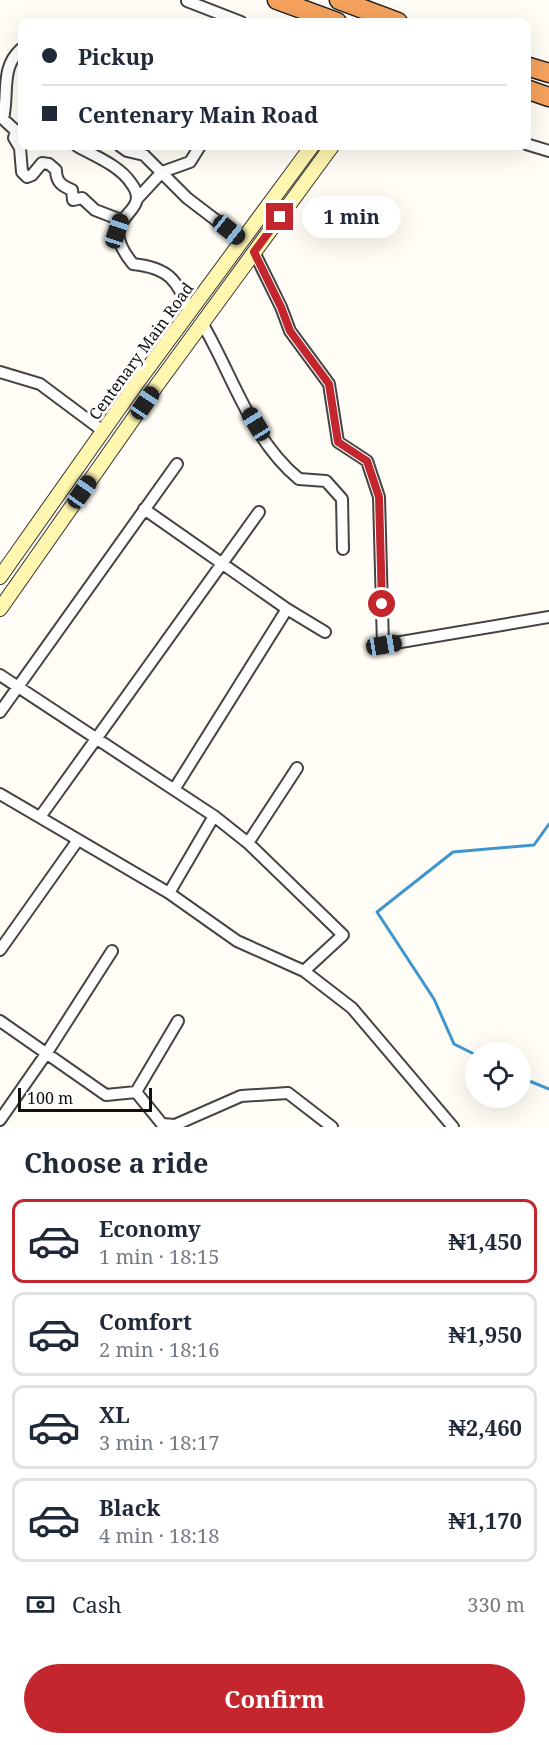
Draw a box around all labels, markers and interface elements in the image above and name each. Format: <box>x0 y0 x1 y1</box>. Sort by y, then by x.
text: Pickup <box>78 41 154 71</box>
text: Centenary Main Road <box>78 99 318 129</box>
callout: 1 min <box>301 196 400 238</box>
route end <box>266 203 293 230</box>
text: 1 min <box>323 203 380 230</box>
car <box>103 211 131 251</box>
car <box>209 212 249 248</box>
street label: Centenary Main Road <box>84 278 199 424</box>
car <box>127 383 163 423</box>
car <box>239 404 273 444</box>
car <box>64 472 100 512</box>
route start <box>368 590 395 617</box>
car <box>365 633 403 657</box>
map controls <box>465 1042 531 1108</box>
button: locate <box>465 1042 531 1108</box>
scale bar <box>18 1085 152 1112</box>
text: 100 m <box>27 1087 73 1109</box>
text: Choose a ride <box>24 1144 209 1181</box>
text: Economy <box>99 1213 201 1243</box>
icon: car <box>27 1214 81 1268</box>
text: ₦1,450 <box>448 1226 522 1256</box>
text: 1 min · 18:15 <box>99 1243 219 1270</box>
text: Comfort <box>99 1306 192 1336</box>
icon: car <box>27 1307 81 1361</box>
text: ₦1,950 <box>448 1319 522 1349</box>
text: 2 min · 18:16 <box>99 1336 219 1363</box>
text: XL <box>99 1399 130 1429</box>
icon: car <box>27 1400 81 1454</box>
text: ₦2,460 <box>448 1412 522 1442</box>
text: 3 min · 18:17 <box>99 1429 219 1456</box>
text: Black <box>99 1492 160 1522</box>
icon: car <box>27 1493 81 1547</box>
text: ₦1,170 <box>448 1505 522 1535</box>
text: 4 min · 18:18 <box>99 1522 219 1549</box>
icon: cash <box>24 1588 57 1621</box>
text: Cash <box>72 1589 122 1619</box>
text: 330 m <box>467 1591 525 1618</box>
button: Confirm <box>24 1664 525 1733</box>

